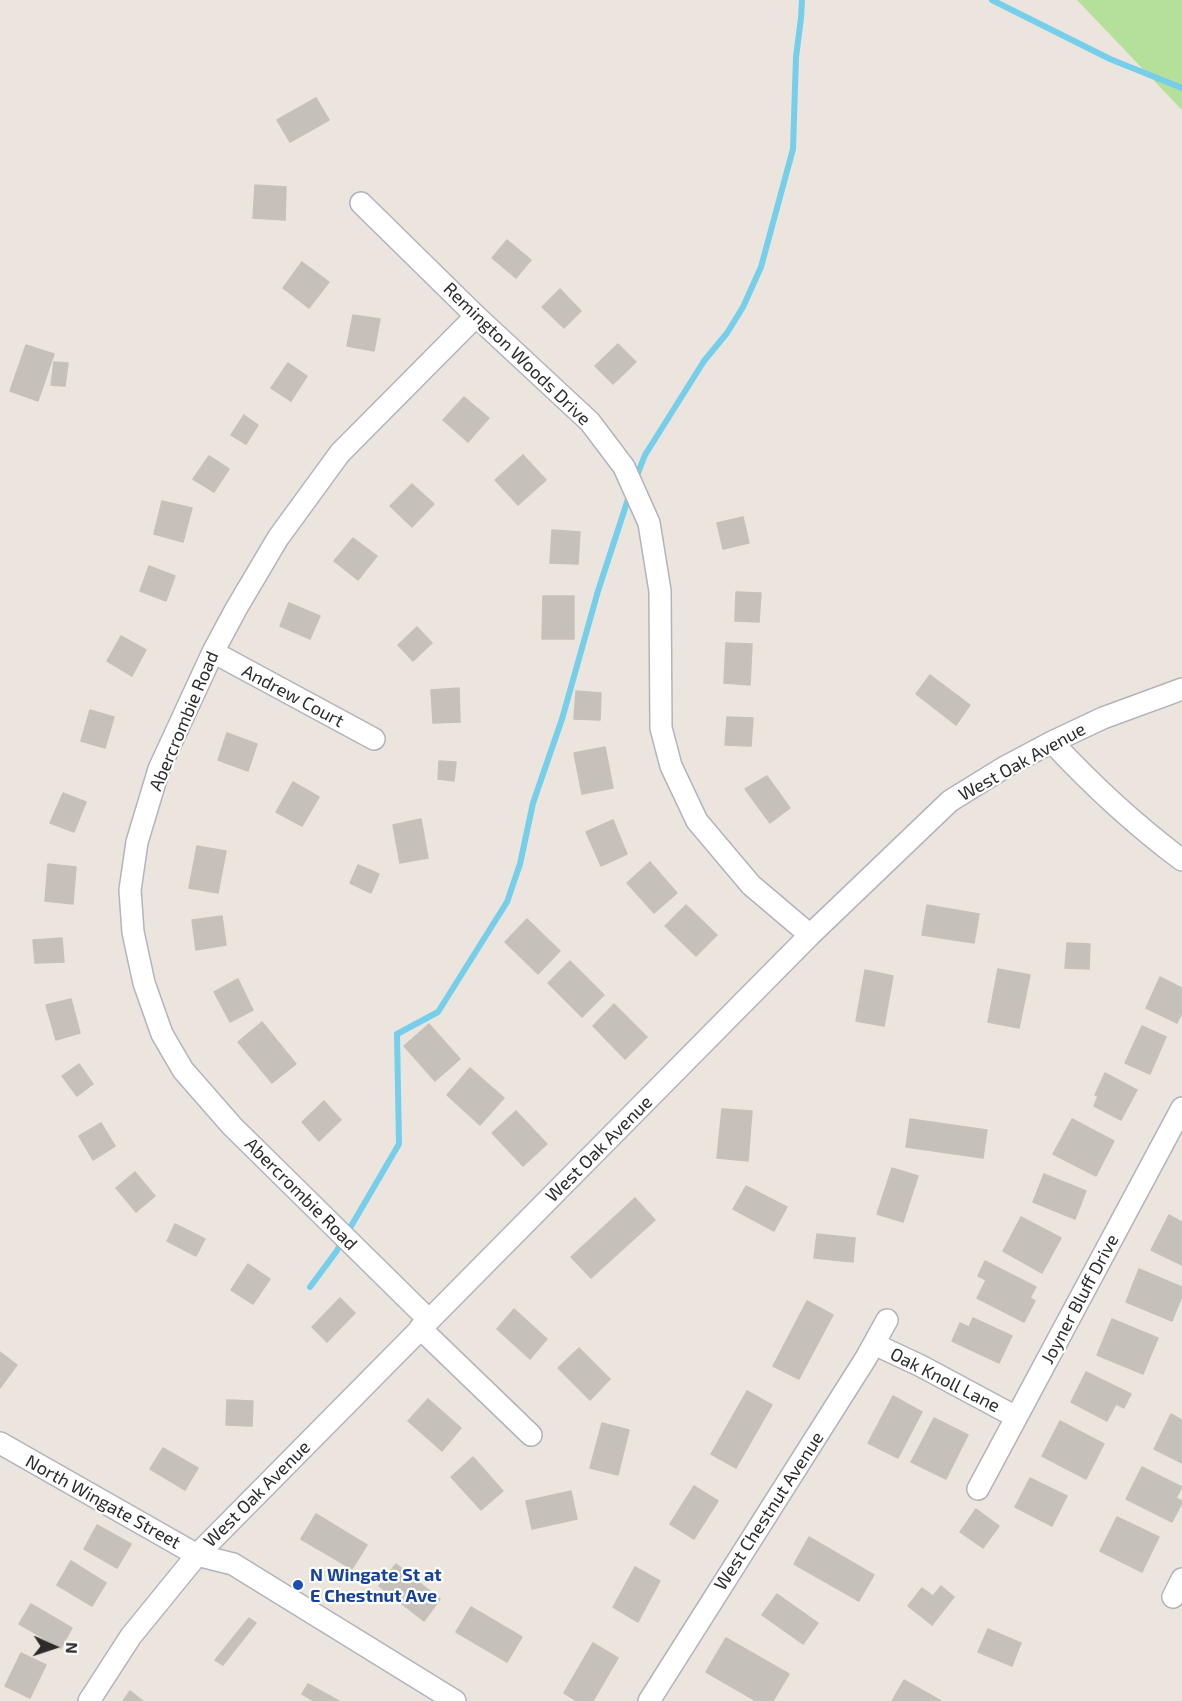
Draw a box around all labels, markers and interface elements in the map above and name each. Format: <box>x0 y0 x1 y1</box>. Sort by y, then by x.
street label: Remington Woods Drive <box>439 278 595 430</box>
street label: Abercrombie Road <box>145 648 223 794</box>
street label: Andrew Court <box>238 660 348 732</box>
street label: West Oak Avenue <box>955 718 1089 806</box>
street label: West Oak Avenue <box>541 1091 657 1207</box>
street label: Abercrombie Road <box>240 1133 362 1255</box>
street label: Joyner Bluff Drive <box>1037 1231 1123 1367</box>
street label: Oak Knoll Lane <box>886 1343 1004 1417</box>
street label: West Chestnut Avenue <box>710 1428 828 1594</box>
street label: West Oak Avenue <box>199 1436 315 1552</box>
street label: North Wingate Street <box>22 1450 184 1554</box>
place label: N Wingate St at E Chestnut Ave <box>310 1564 442 1606</box>
marker: N Wingate St at E Chestnut Ave <box>291 1578 305 1592</box>
north arrow <box>24 1617 84 1677</box>
text: N <box>63 1642 82 1654</box>

